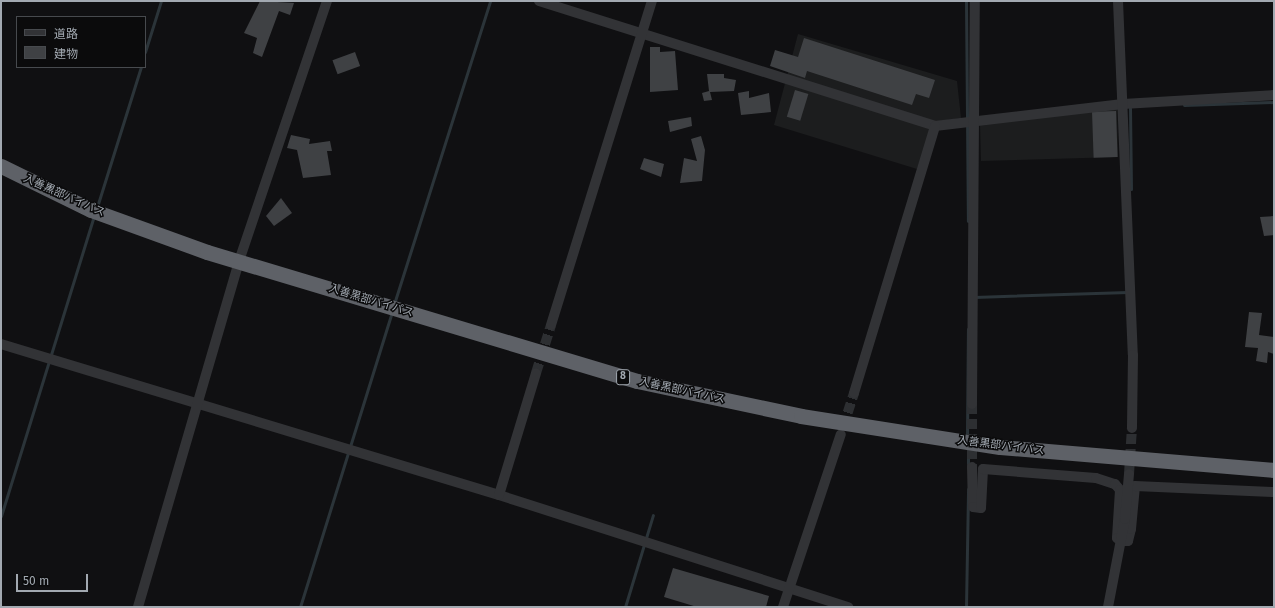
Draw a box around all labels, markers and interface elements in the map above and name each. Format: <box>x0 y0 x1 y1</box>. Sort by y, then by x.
legend <box>16 16 146 68</box>
text: 道路 <box>54 27 78 41</box>
text: 建物 <box>54 47 78 61</box>
street label: 入善黒部バイパス <box>21 172 107 220</box>
street label: 入善黒部バイパス <box>327 282 415 320</box>
road number: 8 <box>616 369 630 385</box>
street label: 入善黒部バイパス <box>638 375 726 407</box>
street label: 入善黒部バイパス <box>957 434 1045 458</box>
scale bar <box>18 566 90 592</box>
text: 50 m <box>23 574 49 588</box>

